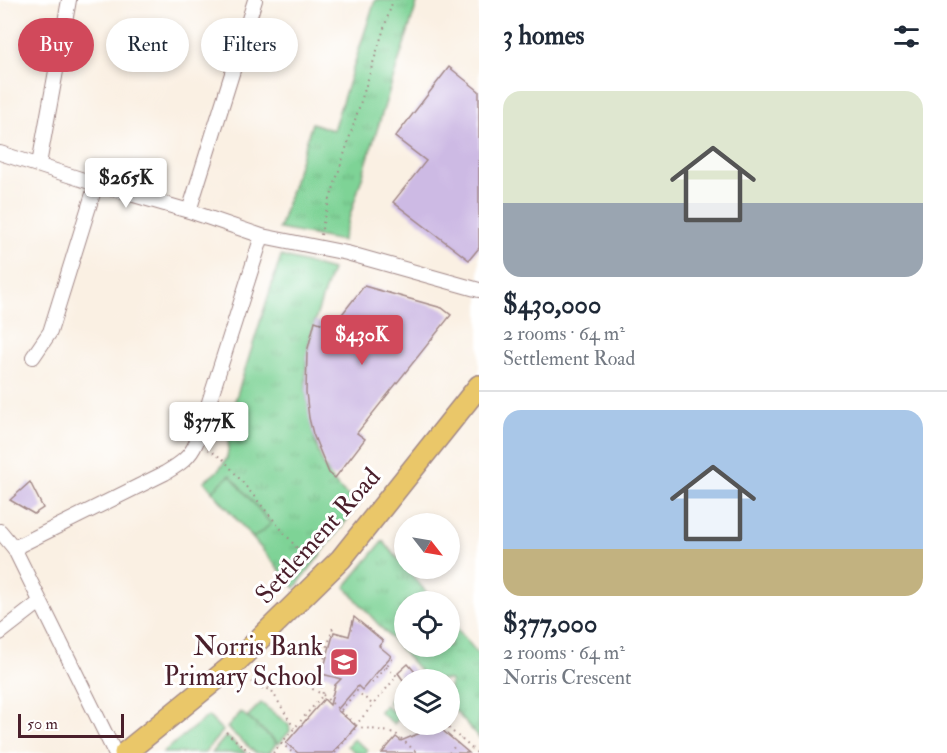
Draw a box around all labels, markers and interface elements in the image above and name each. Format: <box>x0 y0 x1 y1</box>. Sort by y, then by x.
chip: Buy <box>18 18 94 72</box>
chip: Rent <box>106 18 189 72</box>
chip: Filters <box>201 18 298 72</box>
text: 3 homes <box>503 20 584 52</box>
icon: filters <box>890 20 923 53</box>
icon: home <box>659 130 767 238</box>
pin: $265K <box>84 158 168 209</box>
text: $265K <box>99 165 153 190</box>
text: $430,000 <box>503 289 601 321</box>
pin: $430K <box>320 315 404 366</box>
text: 2 rooms · 64 m² <box>503 321 625 346</box>
text: $430K <box>335 322 389 347</box>
text: Settlement Road <box>503 346 635 371</box>
pin: $377K <box>167 402 251 453</box>
text: $377K <box>183 409 235 434</box>
icon: home <box>659 449 767 557</box>
street label: Settlement Road <box>249 461 388 611</box>
north arrow <box>394 513 460 579</box>
map controls <box>394 513 460 735</box>
button: locate <box>394 591 460 657</box>
text: $377,000 <box>503 608 597 640</box>
place label: Norris Bank Primary School <box>164 631 324 693</box>
text: 2 rooms · 64 m² <box>503 640 625 665</box>
school or university icon: Norris Bank Primary School <box>328 646 360 678</box>
text: Norris Crescent <box>503 665 632 690</box>
button: layers <box>394 669 460 735</box>
scale bar <box>18 711 124 738</box>
text: 50 m <box>27 714 58 734</box>

